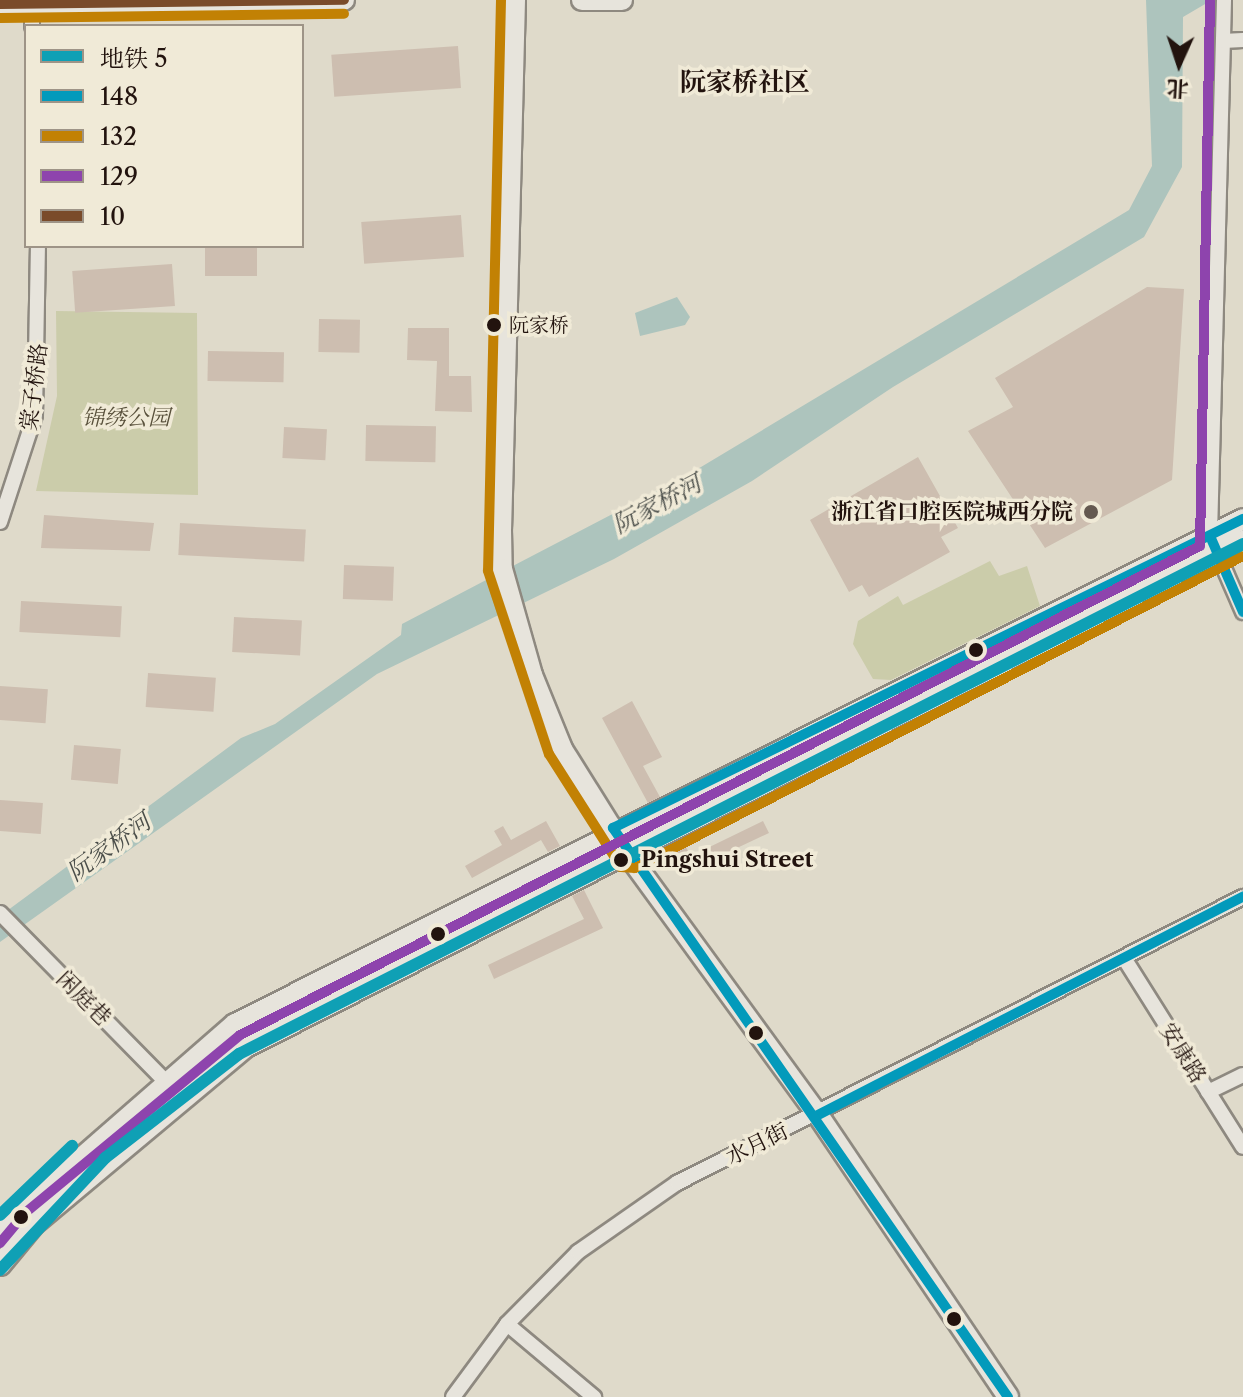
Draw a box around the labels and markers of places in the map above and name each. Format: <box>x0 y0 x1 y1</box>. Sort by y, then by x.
place label: 阮家桥 <box>509 313 569 337</box>
marker: 阮家桥 <box>486 317 502 333</box>
place label: 浙江省口腔医院城西分院 <box>831 499 1073 525</box>
marker: 浙江省口腔医院城西分院 <box>1080 501 1102 523</box>
unlabelled marker <box>968 642 984 658</box>
marker: Pingshui Street <box>608 847 634 873</box>
place label: Pingshui Street <box>641 847 813 873</box>
unlabelled marker <box>430 926 446 942</box>
unlabelled marker <box>748 1025 764 1041</box>
unlabelled marker <box>13 1209 29 1225</box>
unlabelled marker <box>946 1311 962 1327</box>

